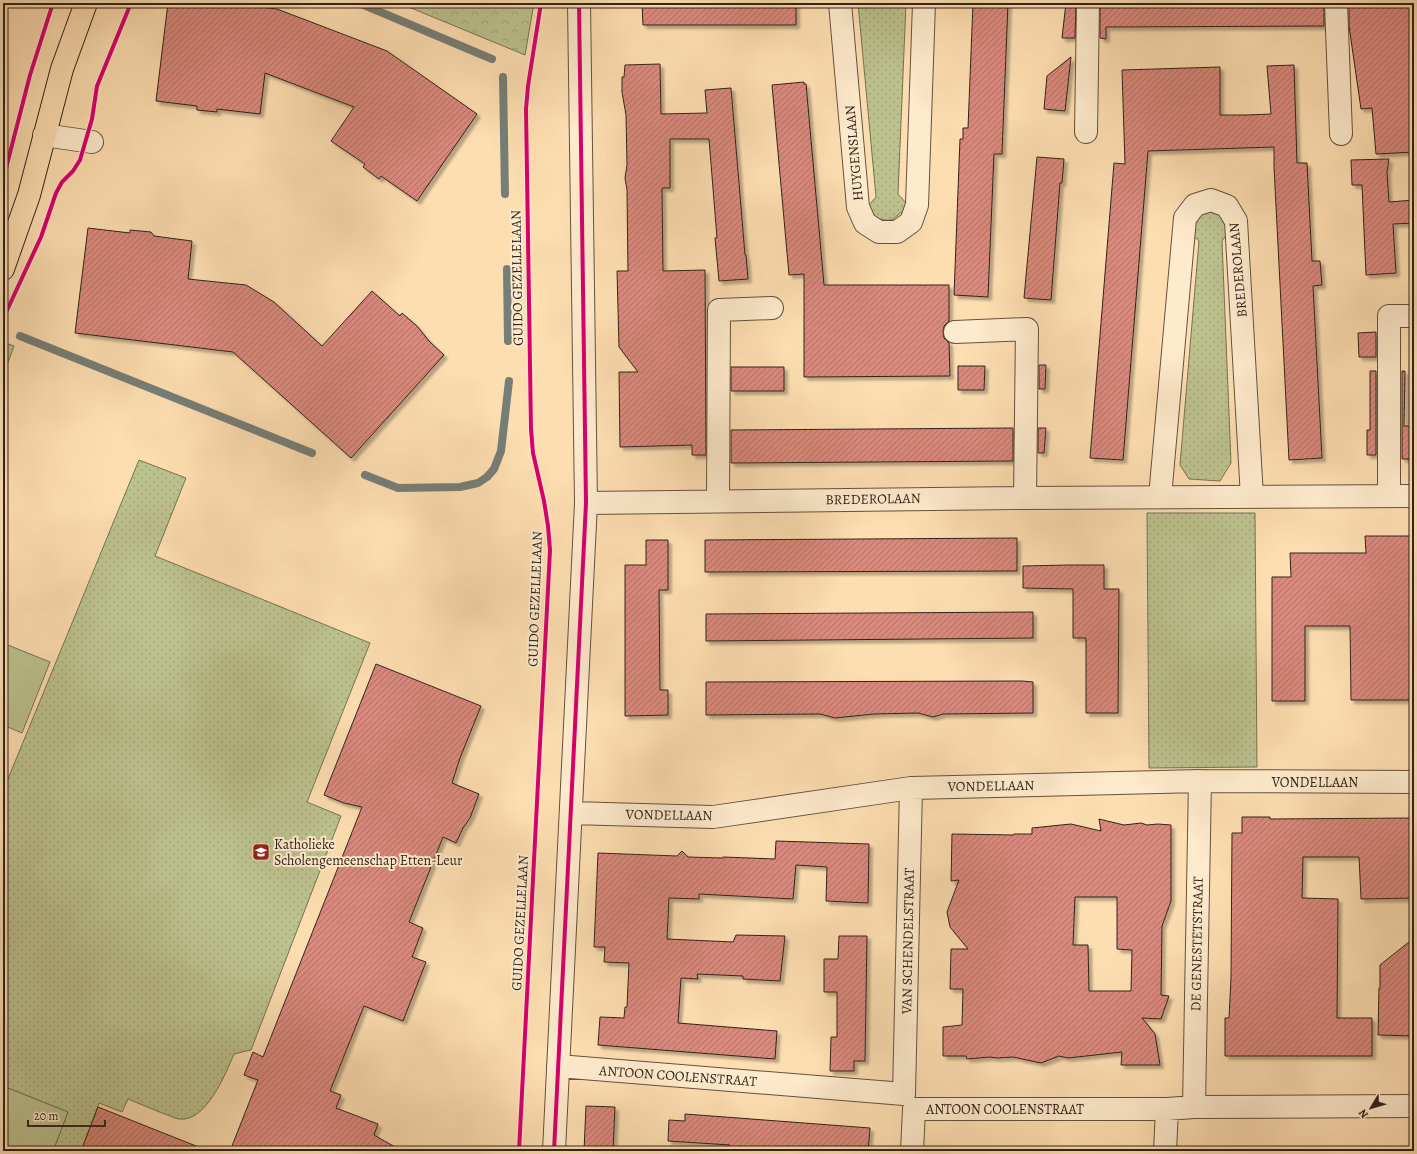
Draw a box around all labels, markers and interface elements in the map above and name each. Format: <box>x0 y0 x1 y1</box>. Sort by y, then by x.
street label: HUYGENSLAAN <box>840 104 868 202</box>
street label: GUIDO GEZELLELAAN <box>506 210 528 346</box>
street label: BREDEROLAAN <box>1224 222 1252 318</box>
street label: BREDEROLAAN <box>825 489 921 509</box>
street label: GUIDO GEZELLELAAN <box>523 531 547 667</box>
street label: VONDELLAAN <box>1271 773 1358 792</box>
street label: VONDELLAAN <box>946 776 1035 796</box>
street label: VONDELLAAN <box>624 805 713 825</box>
place label: Katholieke Scholengemeenschap Etten-Leur <box>274 835 463 870</box>
school or university icon: Katholieke Scholengemeenschap Etten-Leur <box>251 842 271 862</box>
street label: GUIDO GEZELLELAAN <box>507 855 533 991</box>
street label: VAN SCHENDELSTRAAT <box>897 867 919 1015</box>
street label: DE GENESTETSTRAAT <box>1186 876 1208 1012</box>
street label: ANTOON COOLENSTRAAT <box>598 1061 758 1091</box>
north arrow <box>1351 1088 1391 1128</box>
street label: ANTOON COOLENSTRAAT <box>925 1100 1084 1119</box>
scale bar <box>28 1102 105 1128</box>
text: N <box>1355 1106 1372 1122</box>
text: 20 m <box>34 1108 58 1124</box>

